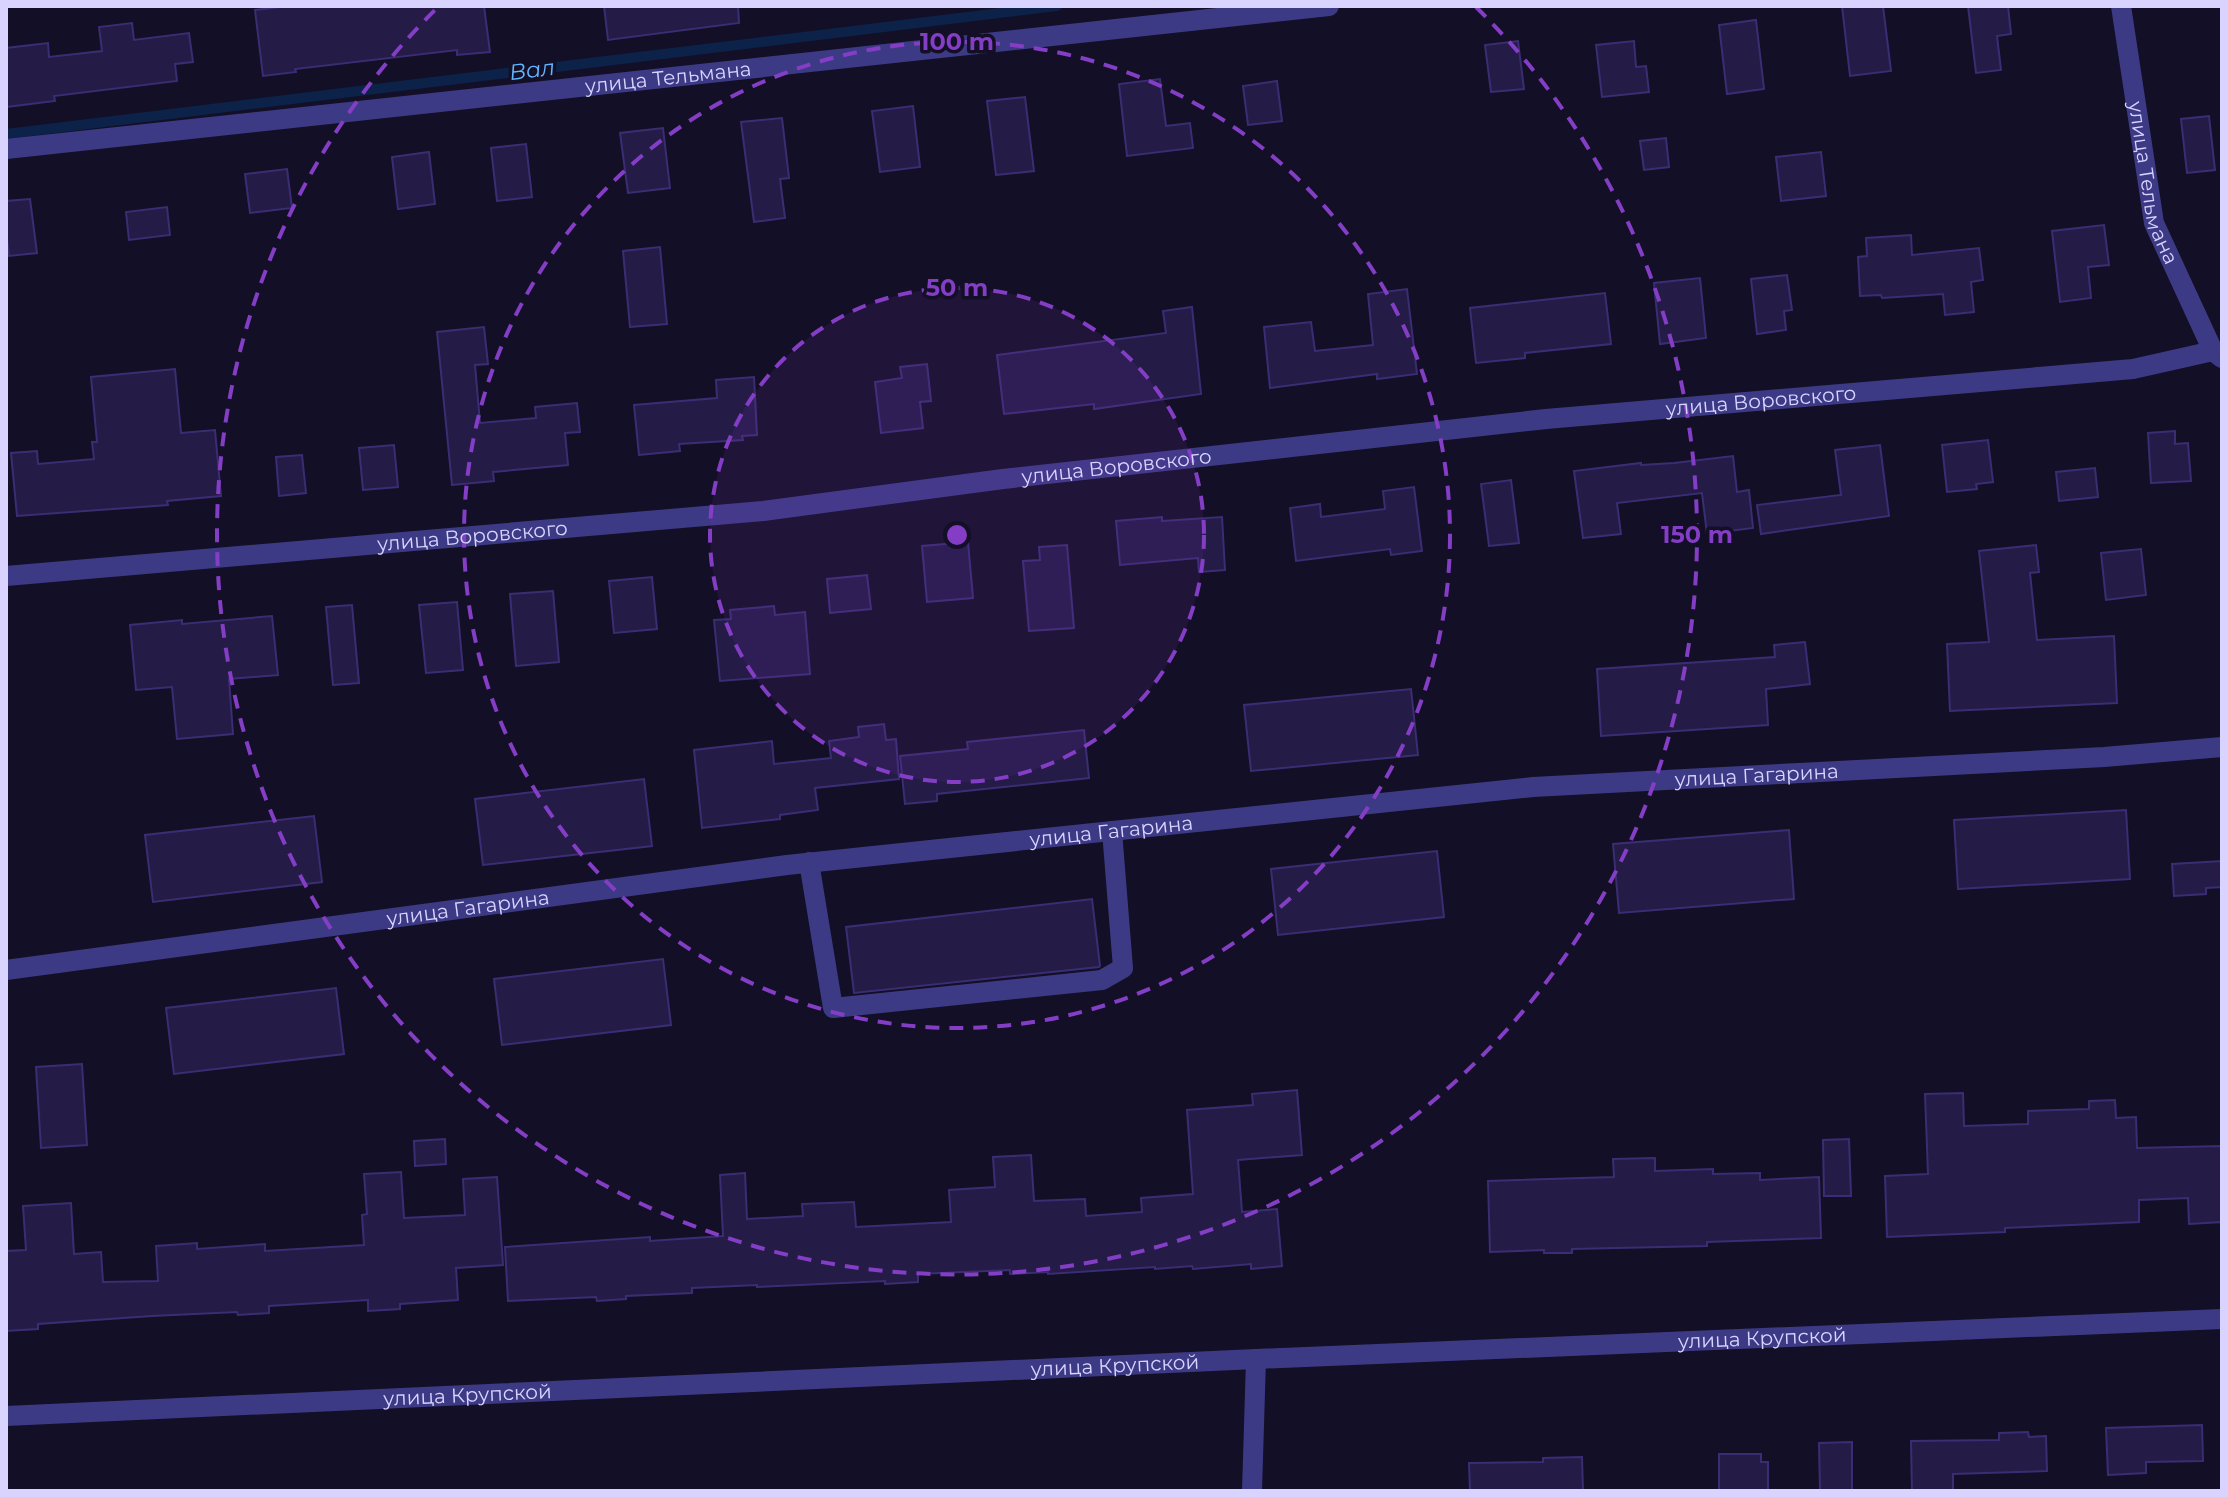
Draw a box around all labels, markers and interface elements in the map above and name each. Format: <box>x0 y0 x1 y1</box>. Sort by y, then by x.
text: 100 m <box>920 27 994 56</box>
water label: Вал <box>508 54 556 86</box>
street label: улица Тельмана <box>583 57 752 98</box>
street label: улица Тельмана <box>2123 99 2183 268</box>
text: 50 m <box>926 273 988 302</box>
street label: улица Воровского <box>1664 381 1857 421</box>
street label: улица Воровского <box>1019 444 1213 489</box>
street label: улица Воровского <box>375 516 569 556</box>
text: 150 m <box>1661 520 1733 549</box>
centre of rings <box>943 521 971 549</box>
street label: улица Гагарина <box>1673 759 1839 792</box>
street label: улица Гагарина <box>1027 811 1194 852</box>
street label: улица Гагарина <box>384 885 551 931</box>
street label: улица Крупской <box>1677 1323 1847 1354</box>
street label: улица Крупской <box>1029 1350 1200 1381</box>
street label: улица Крупской <box>382 1379 552 1411</box>

